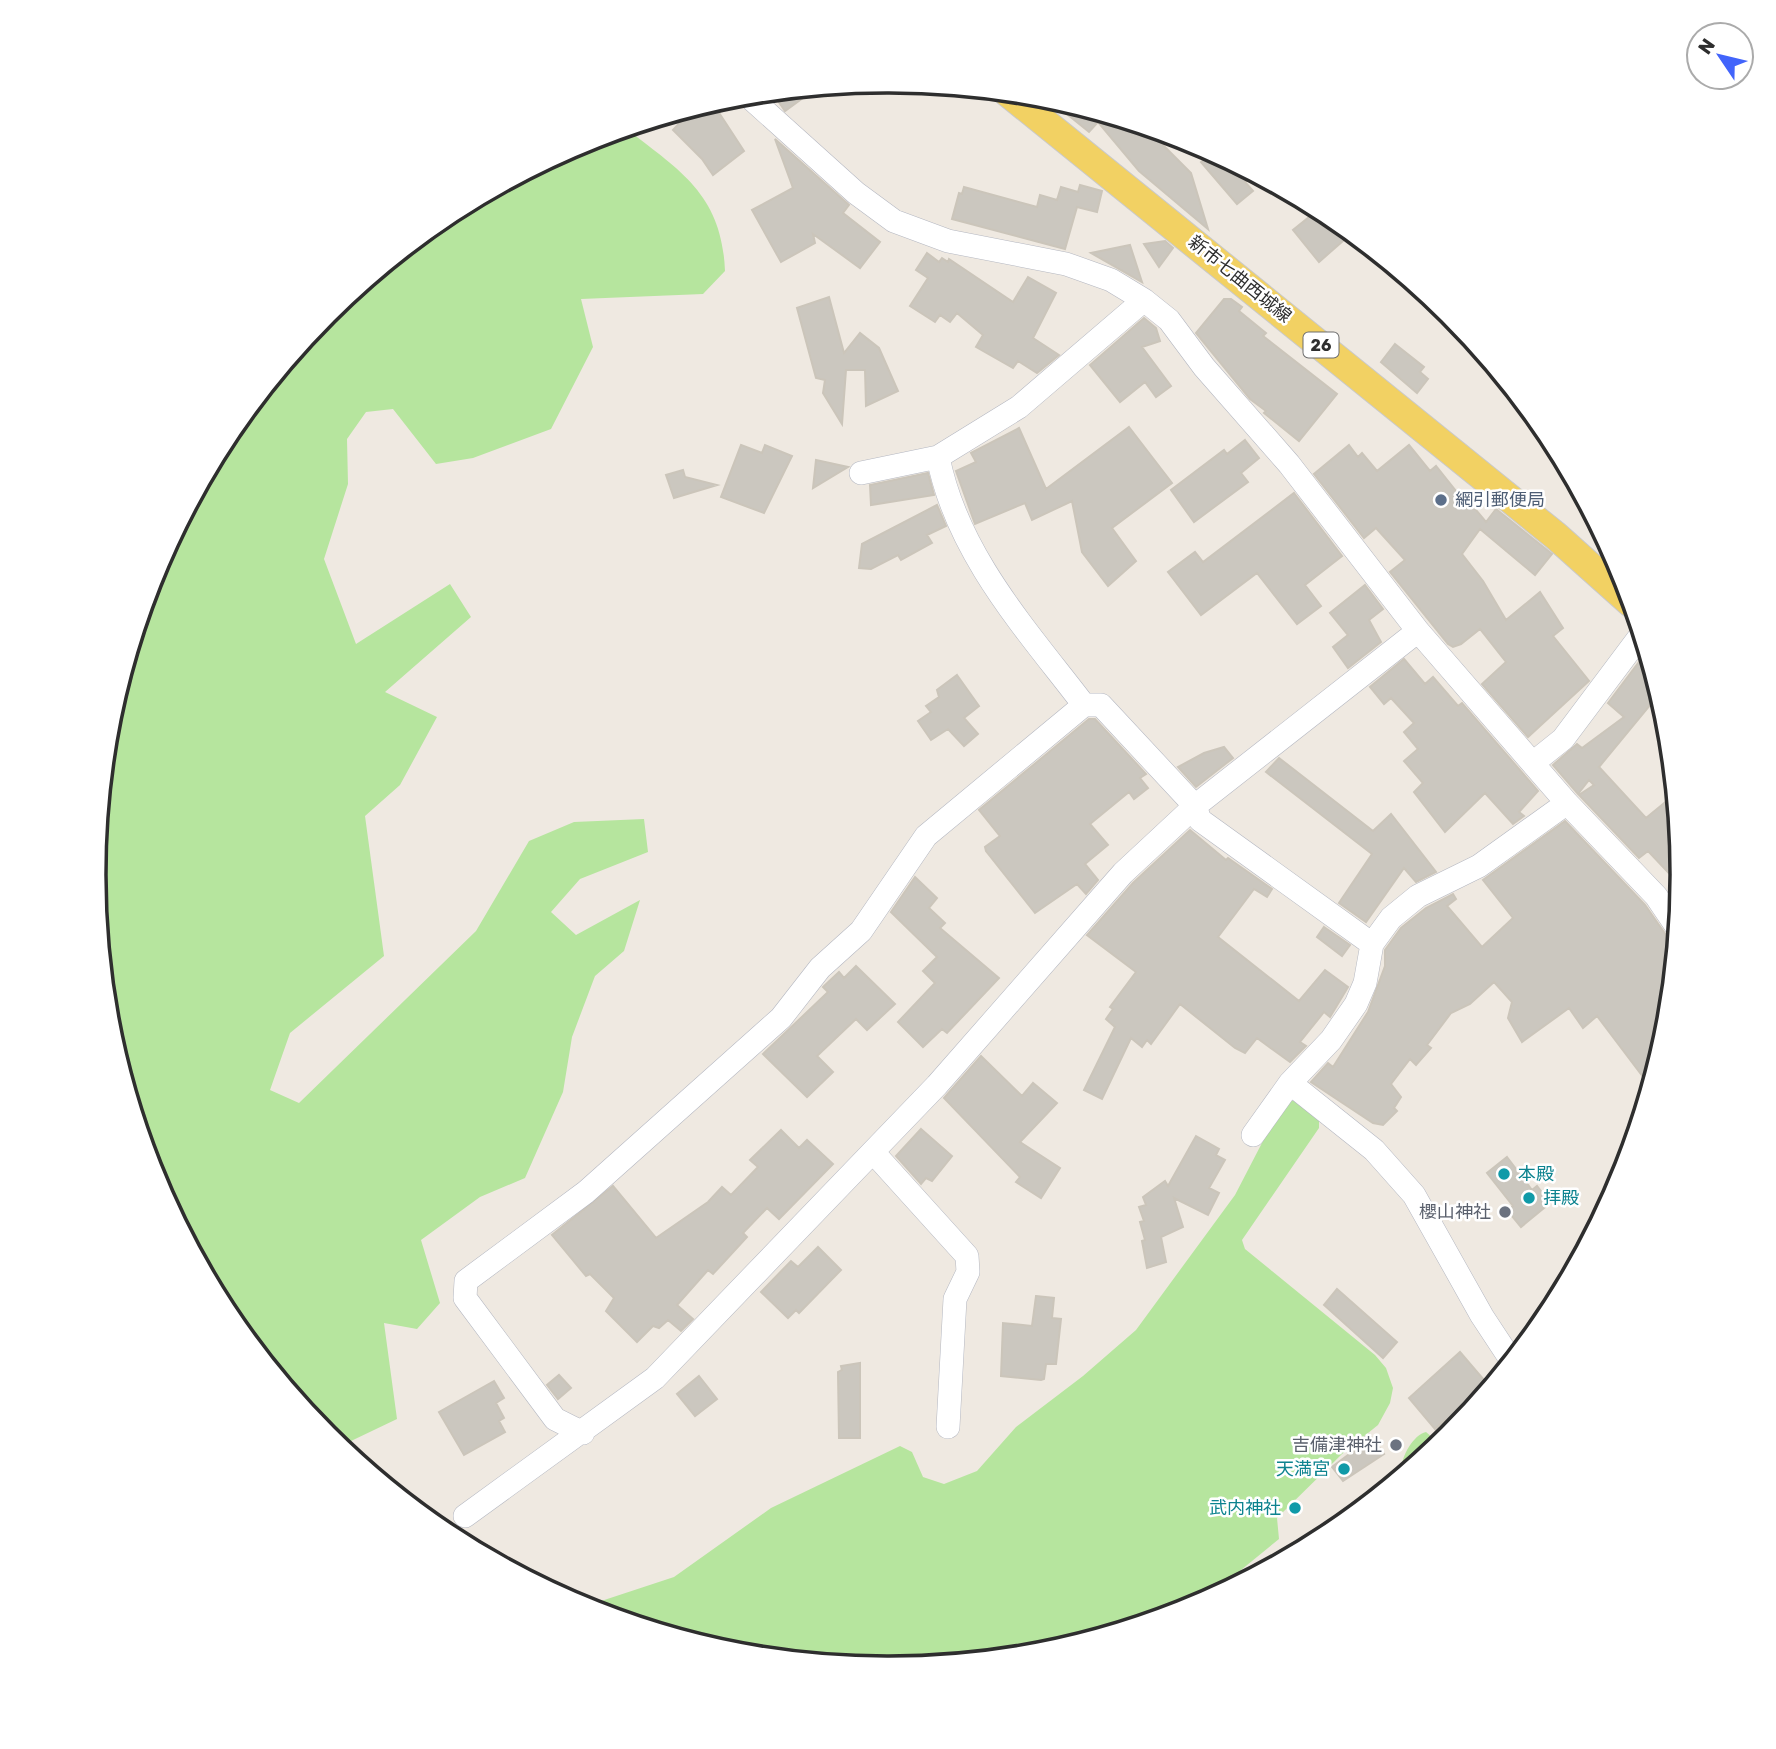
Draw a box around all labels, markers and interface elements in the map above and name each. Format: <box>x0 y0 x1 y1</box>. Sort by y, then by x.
north arrow <box>1685 21 1755 91</box>
text: N <box>1693 34 1720 59</box>
street label: 新市七曲西城線 <box>1184 231 1296 327</box>
road number: 26 <box>1304 332 1338 358</box>
place label: 網引郵便局 <box>1455 489 1545 511</box>
marker: 網引郵便局 <box>1433 492 1449 508</box>
place label: 本殿 <box>1518 1163 1554 1185</box>
marker: 本殿 <box>1496 1166 1512 1182</box>
place label: 拝殿 <box>1543 1187 1579 1209</box>
marker: 拝殿 <box>1521 1190 1537 1206</box>
place label: 櫻山神社 <box>1419 1201 1491 1223</box>
marker: 櫻山神社 <box>1497 1204 1513 1220</box>
place label: 吉備津神社 <box>1292 1434 1382 1456</box>
marker: 吉備津神社 <box>1388 1437 1404 1453</box>
place label: 天満宮 <box>1276 1458 1330 1480</box>
marker: 天満宮 <box>1336 1461 1352 1477</box>
place label: 武内神社 <box>1209 1497 1281 1519</box>
marker: 武内神社 <box>1287 1500 1303 1516</box>

